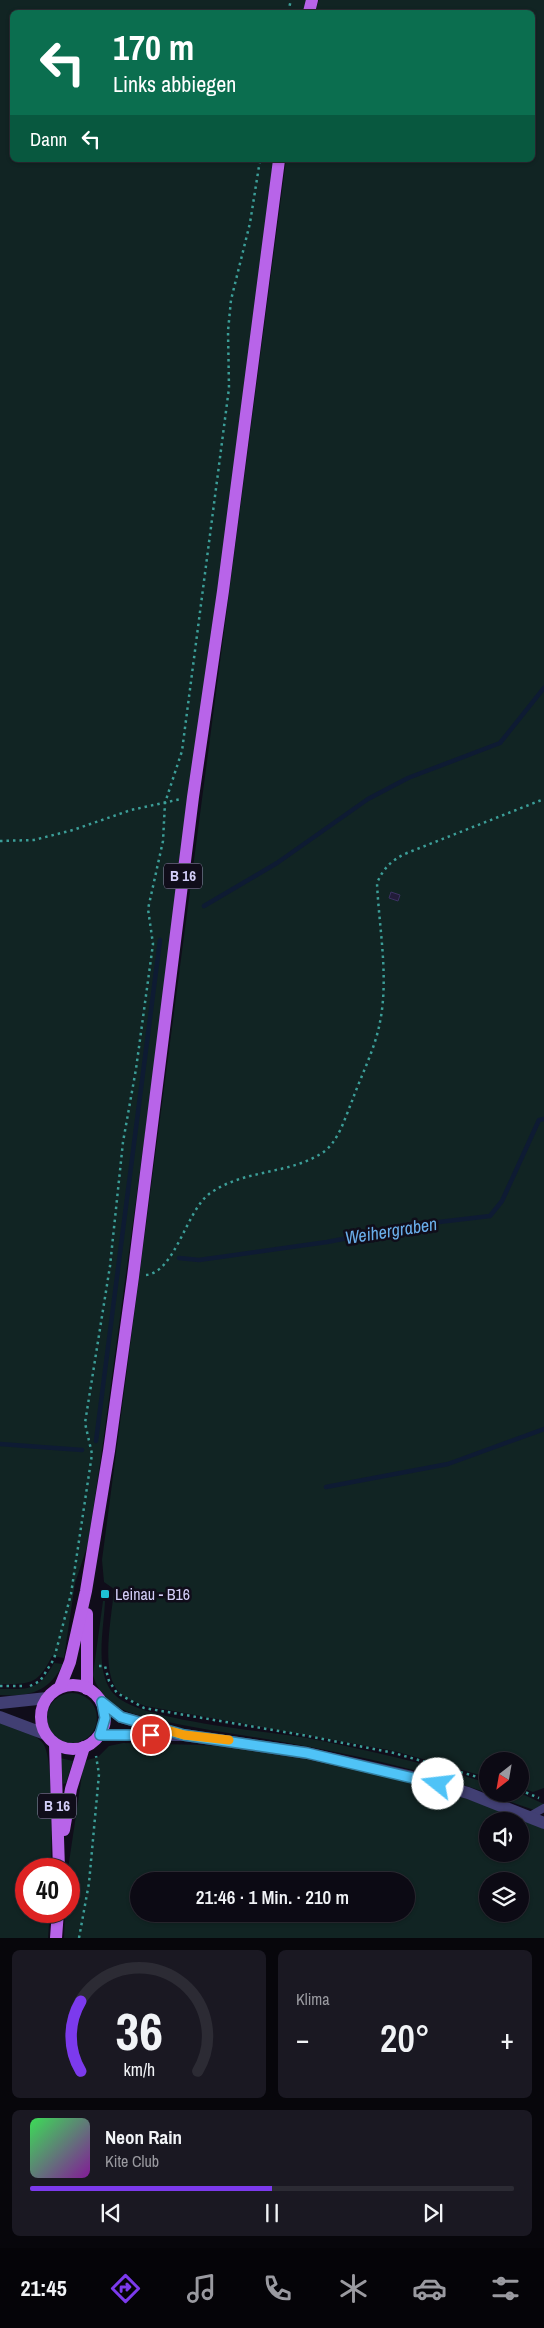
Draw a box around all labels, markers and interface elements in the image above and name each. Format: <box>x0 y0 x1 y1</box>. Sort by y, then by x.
text: 170 m <box>113 24 194 71</box>
icon: left <box>30 30 95 95</box>
text: Links abbiegen <box>113 69 236 99</box>
icon: left <box>77 125 105 153</box>
text: Dann <box>30 126 67 152</box>
road number: B 16 <box>164 864 202 888</box>
water label: Weihergraben <box>343 1211 439 1250</box>
place label: Leinau - B16 <box>115 1583 190 1605</box>
marker: Leinau - B16 <box>99 1588 111 1600</box>
pin <box>130 1714 172 1756</box>
icon: arrive <box>137 1721 165 1749</box>
north arrow <box>479 1752 529 1802</box>
map controls <box>479 1752 529 1922</box>
position arrow <box>411 1757 463 1809</box>
road number: B 16 <box>38 1794 76 1818</box>
button: sound <box>479 1812 529 1862</box>
speed limit sign: 40 <box>15 1858 80 1923</box>
button: layers <box>479 1872 529 1922</box>
text: 21:46 · 1 Min. · 210 m <box>196 1884 349 1910</box>
text: Klima <box>296 1988 330 2010</box>
text: 36 <box>115 1996 163 2066</box>
text: 20° <box>380 2013 430 2064</box>
text: − <box>296 2020 309 2058</box>
text: + <box>501 2020 514 2058</box>
text: km/h <box>123 2058 155 2082</box>
text: Neon Rain <box>105 2124 182 2150</box>
text: Kite Club <box>105 2150 159 2172</box>
icon: previous <box>97 2199 125 2227</box>
icon: pause <box>258 2199 286 2227</box>
icon: next <box>419 2199 447 2227</box>
icon: directions <box>108 2271 143 2306</box>
icon: music <box>184 2271 219 2306</box>
icon: phone <box>260 2271 295 2306</box>
icon: climate <box>336 2271 371 2306</box>
icon: car <box>412 2271 447 2306</box>
icon: filters <box>488 2271 523 2306</box>
text: 21:45 <box>21 2273 67 2303</box>

